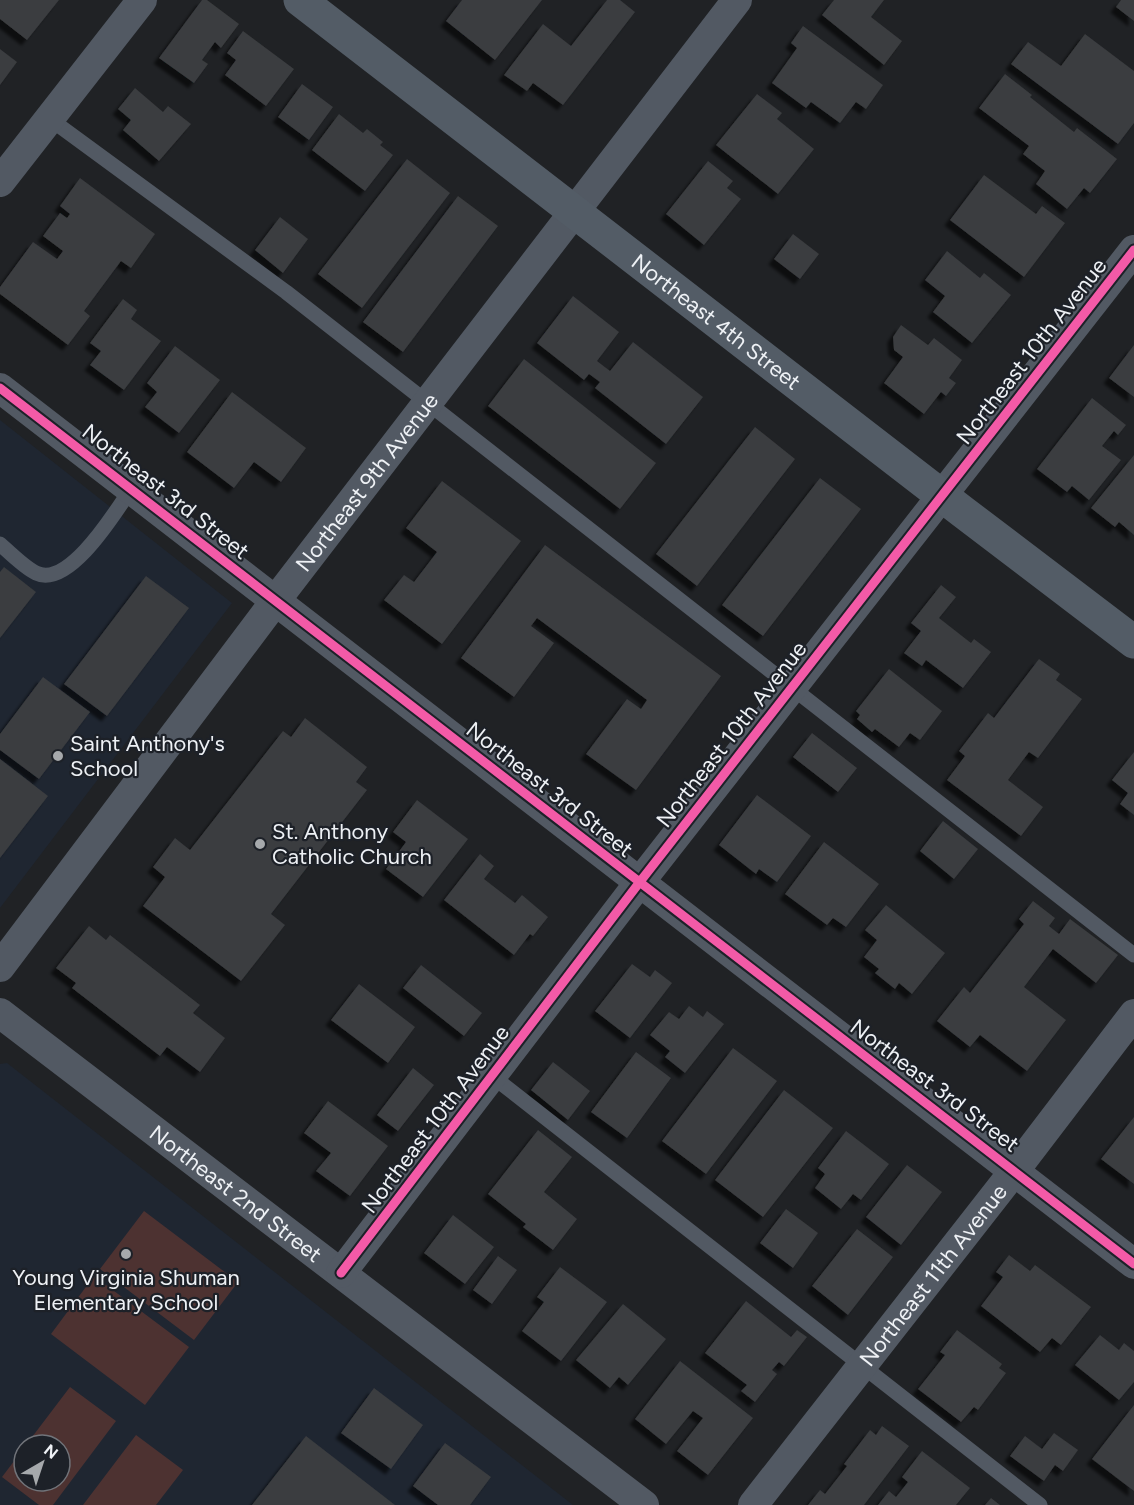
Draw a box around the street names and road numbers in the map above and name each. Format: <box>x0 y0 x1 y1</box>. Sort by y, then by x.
street label: Northeast 4th Street <box>626 248 806 396</box>
street label: Northeast 10th Avenue <box>950 253 1112 450</box>
street label: Northeast 9th Avenue <box>290 388 444 577</box>
street label: Northeast 3rd Street <box>77 418 255 565</box>
street label: Northeast 10th Avenue <box>650 636 812 833</box>
street label: Northeast 3rd Street <box>461 716 639 863</box>
street label: Northeast 3rd Street <box>845 1013 1024 1158</box>
street label: Northeast 10th Avenue <box>356 1020 515 1219</box>
street label: Northeast 2nd Street <box>144 1119 327 1268</box>
street label: Northeast 11th Avenue <box>854 1179 1013 1372</box>

